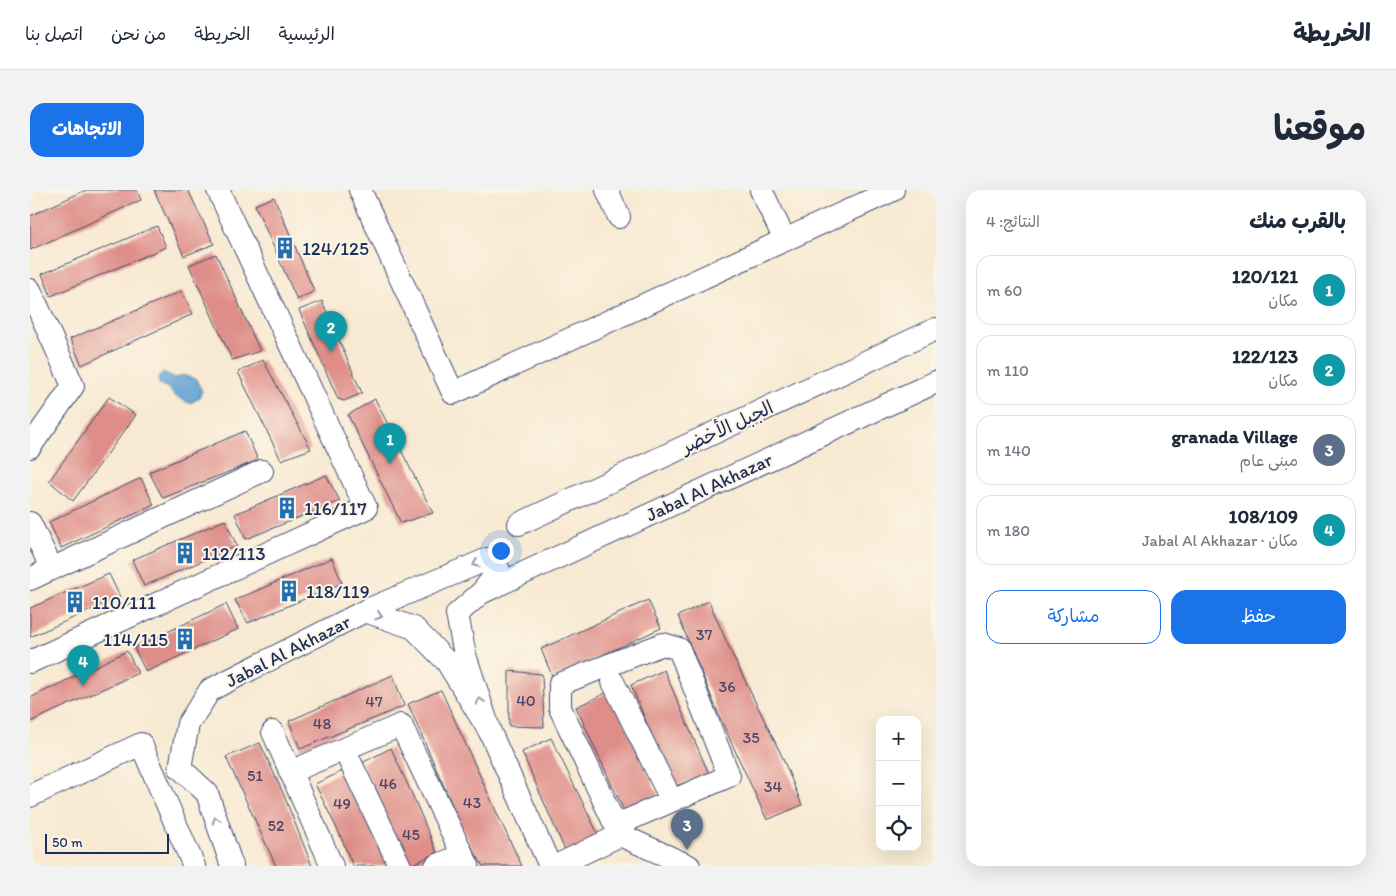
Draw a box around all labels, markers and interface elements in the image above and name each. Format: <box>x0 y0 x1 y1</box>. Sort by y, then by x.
text: الخريطة <box>1293 18 1371 47</box>
text: اتصل بنا <box>25 23 83 45</box>
text: من نحن <box>111 23 166 45</box>
text: الخريطة <box>194 23 251 45</box>
text: الرئيسية <box>279 23 335 45</box>
button: الاتجاهات <box>30 103 144 157</box>
text: موقعنا <box>1273 107 1366 149</box>
text: بالقرب منك <box>1249 208 1346 233</box>
text: النتائج: 4 <box>986 212 1040 231</box>
building icon: 124/125 <box>272 235 298 261</box>
place label: 124/125 <box>302 237 369 260</box>
text: 120/121 <box>1232 265 1298 288</box>
text: 60 m <box>987 281 1022 300</box>
text: 1 <box>1325 281 1333 300</box>
text: مكان <box>1268 291 1298 310</box>
pin: 2 <box>315 311 347 352</box>
text: 122/123 <box>1232 345 1298 368</box>
text: 110 m <box>987 361 1029 380</box>
text: 2 <box>1325 361 1333 380</box>
text: مكان <box>1268 371 1298 390</box>
street label: الجبل الأخضر <box>675 395 777 459</box>
pin: 1 <box>374 423 406 464</box>
text: granada Village <box>1171 425 1298 448</box>
text: 140 m <box>987 441 1031 460</box>
text: 3 <box>1325 441 1333 460</box>
street label: Jabal Al Akhazar <box>642 447 776 526</box>
text: مبنى عام <box>1240 451 1298 470</box>
building icon: 116/117 <box>274 495 300 521</box>
place label: 116/117 <box>304 497 367 520</box>
text: 108/109 <box>1229 505 1298 528</box>
text: 180 m <box>987 521 1030 540</box>
text: 4 <box>1324 521 1334 540</box>
text: مكان · Jabal Al Akhazar <box>1142 531 1298 550</box>
your location <box>488 538 514 564</box>
building icon: 112/113 <box>172 540 198 566</box>
place label: 112/113 <box>202 542 266 565</box>
one-way arrow <box>472 558 481 569</box>
building icon: 118/119 <box>276 578 302 604</box>
place label: 118/119 <box>306 580 370 603</box>
building icon: 110/111 <box>62 589 88 615</box>
button: مشاركة <box>986 590 1161 644</box>
button: حفظ <box>1171 590 1346 644</box>
place label: 110/111 <box>92 591 156 614</box>
street label: Jabal Al Akhazar <box>222 610 355 692</box>
one-way arrow <box>375 611 383 621</box>
house number: 37 <box>696 625 712 644</box>
building icon: 114/115 <box>172 626 198 652</box>
place label: 114/115 <box>103 628 168 651</box>
pin: 4 <box>67 645 99 686</box>
house number: 36 <box>718 677 736 696</box>
house number: 40 <box>516 691 536 710</box>
house number: 47 <box>365 692 383 711</box>
one-way arrow <box>475 697 485 706</box>
house number: 48 <box>313 714 331 733</box>
map controls <box>876 716 921 851</box>
button: + <box>876 716 921 761</box>
house number: 35 <box>742 728 760 747</box>
button: − <box>876 761 921 806</box>
house number: 51 <box>247 766 263 785</box>
house number: 46 <box>379 774 397 793</box>
house number: 34 <box>764 777 783 796</box>
house number: 43 <box>463 793 481 812</box>
house number: 49 <box>333 794 351 813</box>
button: locate <box>876 806 921 851</box>
pin: 3 <box>671 809 703 850</box>
one-way arrow <box>211 816 221 825</box>
house number: 52 <box>268 816 285 835</box>
house number: 45 <box>402 825 420 844</box>
scale bar <box>45 831 169 854</box>
text: 50 m <box>52 834 83 851</box>

